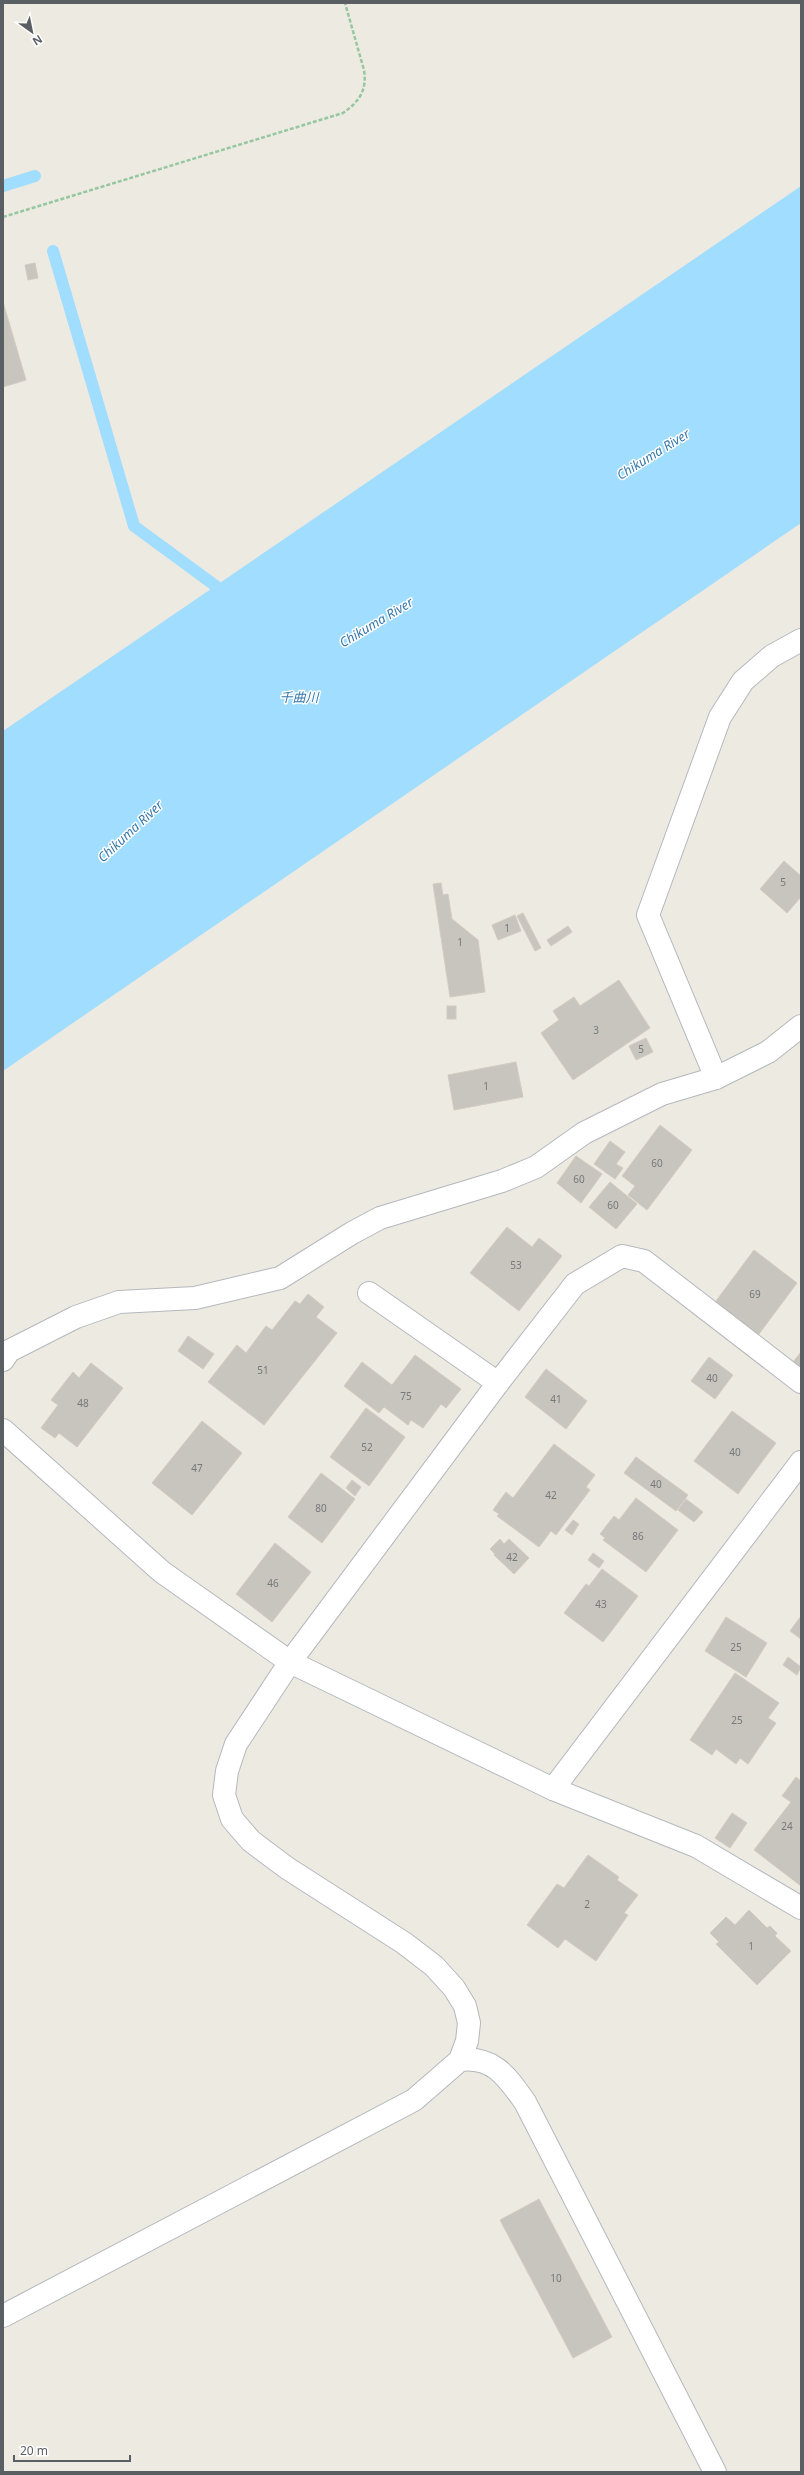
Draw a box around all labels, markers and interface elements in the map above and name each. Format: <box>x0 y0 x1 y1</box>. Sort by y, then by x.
north arrow <box>12 12 52 52</box>
text: N <box>30 32 46 50</box>
water label: Chikuma River <box>613 424 694 484</box>
water label: Chikuma River <box>336 592 417 651</box>
water label: 千曲川 <box>279 688 320 706</box>
water label: Chikuma River <box>93 796 167 866</box>
house number: 5 <box>780 875 786 889</box>
house number: 1 <box>504 921 510 935</box>
house number: 1 <box>457 935 463 949</box>
house number: 3 <box>593 1023 599 1037</box>
house number: 5 <box>638 1042 644 1056</box>
house number: 1 <box>483 1079 489 1093</box>
house number: 60 <box>651 1156 663 1170</box>
house number: 60 <box>573 1172 585 1186</box>
house number: 60 <box>607 1198 619 1212</box>
house number: 53 <box>510 1258 522 1272</box>
house number: 69 <box>749 1287 761 1301</box>
house number: 51 <box>257 1363 269 1377</box>
house number: 40 <box>706 1371 718 1385</box>
house number: 75 <box>400 1389 412 1403</box>
house number: 41 <box>550 1392 562 1406</box>
house number: 48 <box>77 1396 89 1410</box>
house number: 52 <box>361 1440 373 1454</box>
house number: 40 <box>729 1445 741 1459</box>
house number: 47 <box>191 1461 203 1475</box>
house number: 40 <box>650 1477 662 1491</box>
house number: 42 <box>545 1488 557 1502</box>
house number: 80 <box>315 1501 327 1515</box>
house number: 86 <box>632 1529 644 1543</box>
house number: 42 <box>506 1550 518 1564</box>
house number: 46 <box>267 1576 279 1590</box>
house number: 43 <box>595 1597 607 1611</box>
house number: 25 <box>730 1640 742 1654</box>
house number: 25 <box>731 1713 743 1727</box>
house number: 24 <box>781 1819 793 1833</box>
house number: 2 <box>584 1897 590 1911</box>
house number: 1 <box>748 1939 754 1953</box>
house number: 10 <box>550 2271 562 2285</box>
scale bar <box>14 2437 130 2463</box>
text: 20 m <box>20 2442 48 2459</box>

